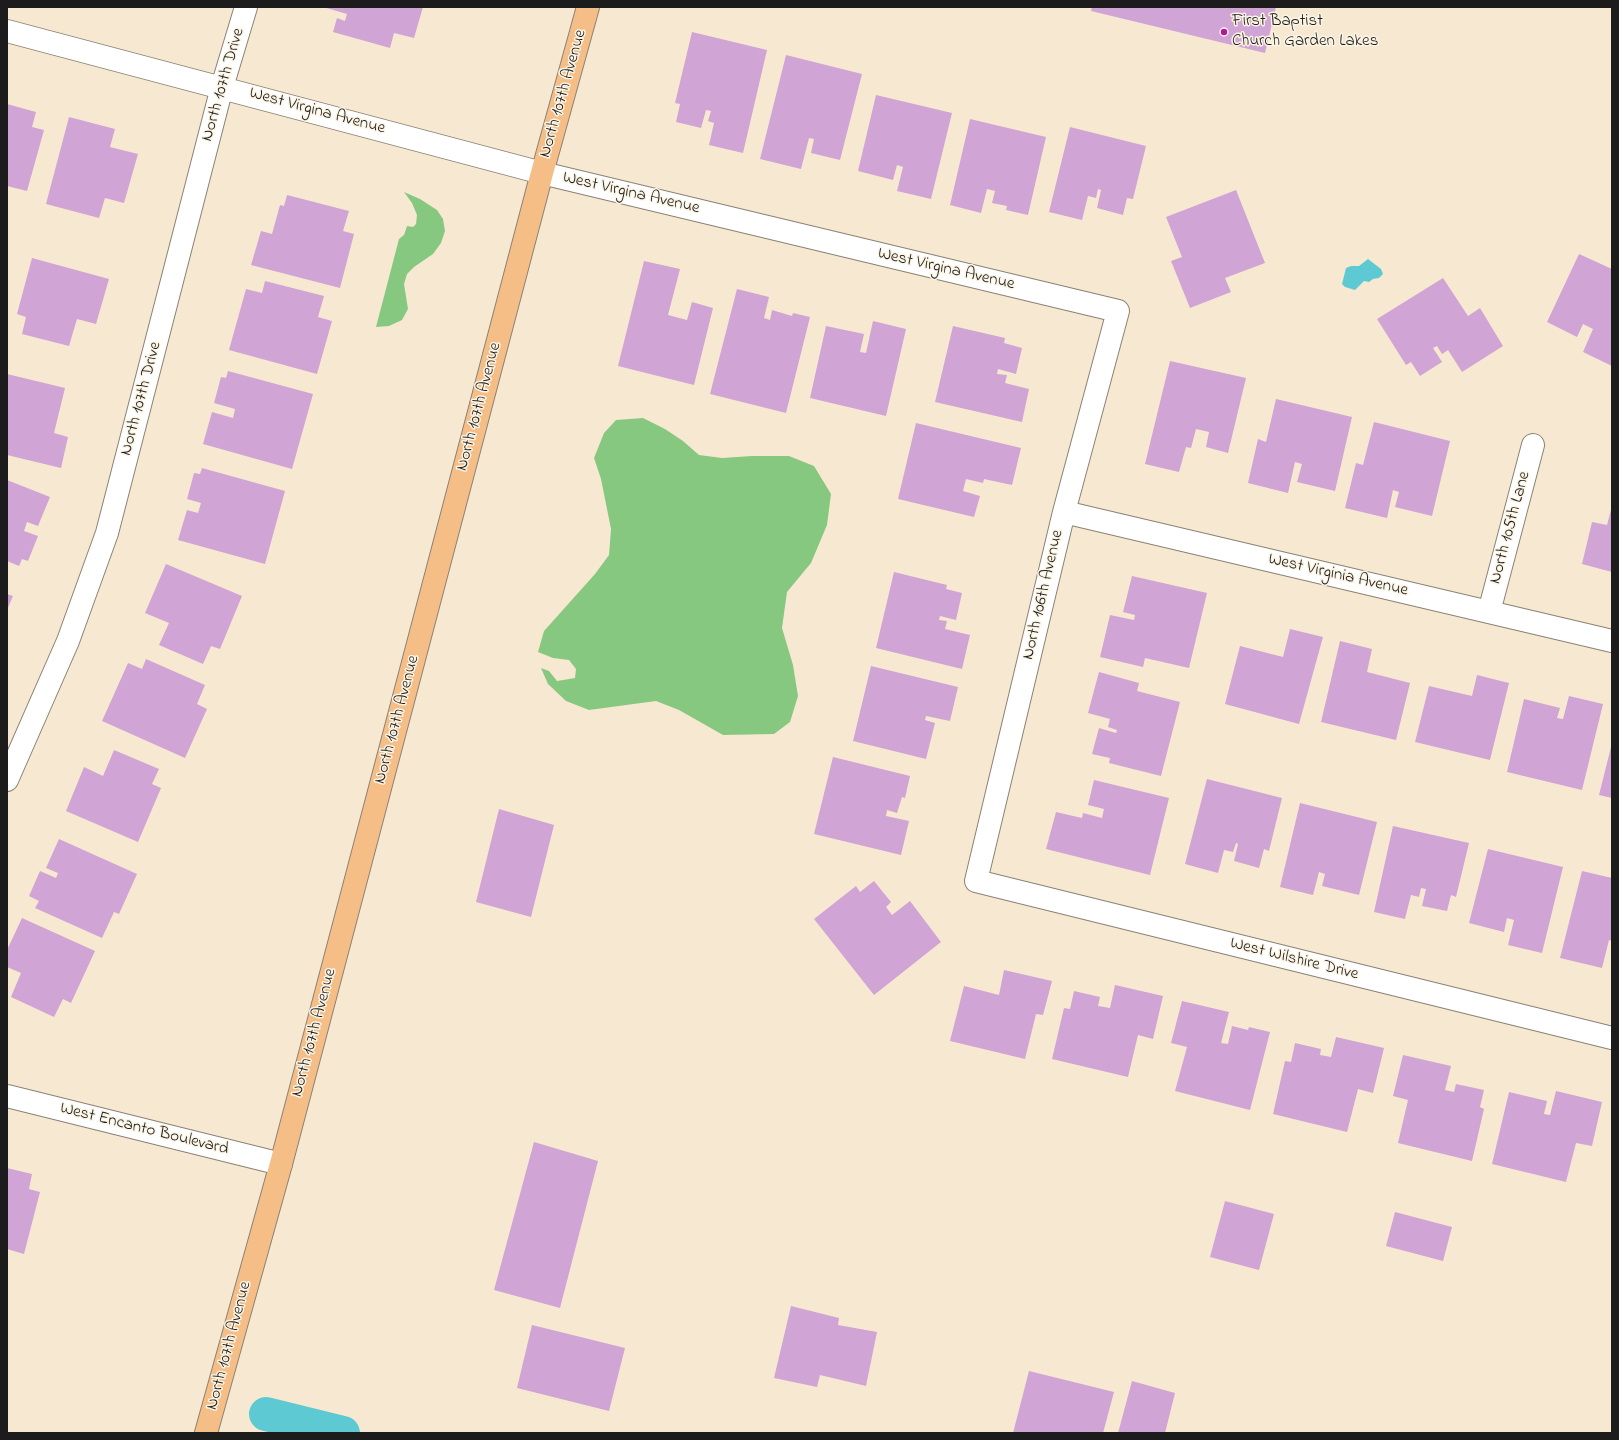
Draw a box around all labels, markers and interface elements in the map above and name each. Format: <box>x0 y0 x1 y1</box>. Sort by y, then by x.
place label: First Baptist Church Garden Lakes <box>1232 12 1378 52</box>
street label: North 107th Drive <box>198 26 250 144</box>
marker: First Baptist Church Garden Lakes <box>1219 27 1229 37</box>
street label: North 107th Avenue <box>536 28 592 160</box>
street label: West Virgina Avenue <box>247 84 387 140</box>
street label: West Virgina Avenue <box>561 168 701 220</box>
street label: West Virgina Avenue <box>876 244 1016 296</box>
street label: North 107th Drive <box>117 340 167 458</box>
street label: North 107th Avenue <box>453 340 507 474</box>
street label: North 105th Lane <box>1486 470 1536 586</box>
street label: North 106th Avenue <box>1019 528 1069 662</box>
street label: West Virginia Avenue <box>1266 550 1410 602</box>
street label: North 107th Avenue <box>371 653 425 787</box>
street label: West Wilshire Drive <box>1228 934 1360 986</box>
street label: North 107th Avenue <box>288 966 342 1100</box>
street label: West Encanto Boulevard <box>58 1099 230 1161</box>
street label: North 107th Avenue <box>203 1279 257 1413</box>

